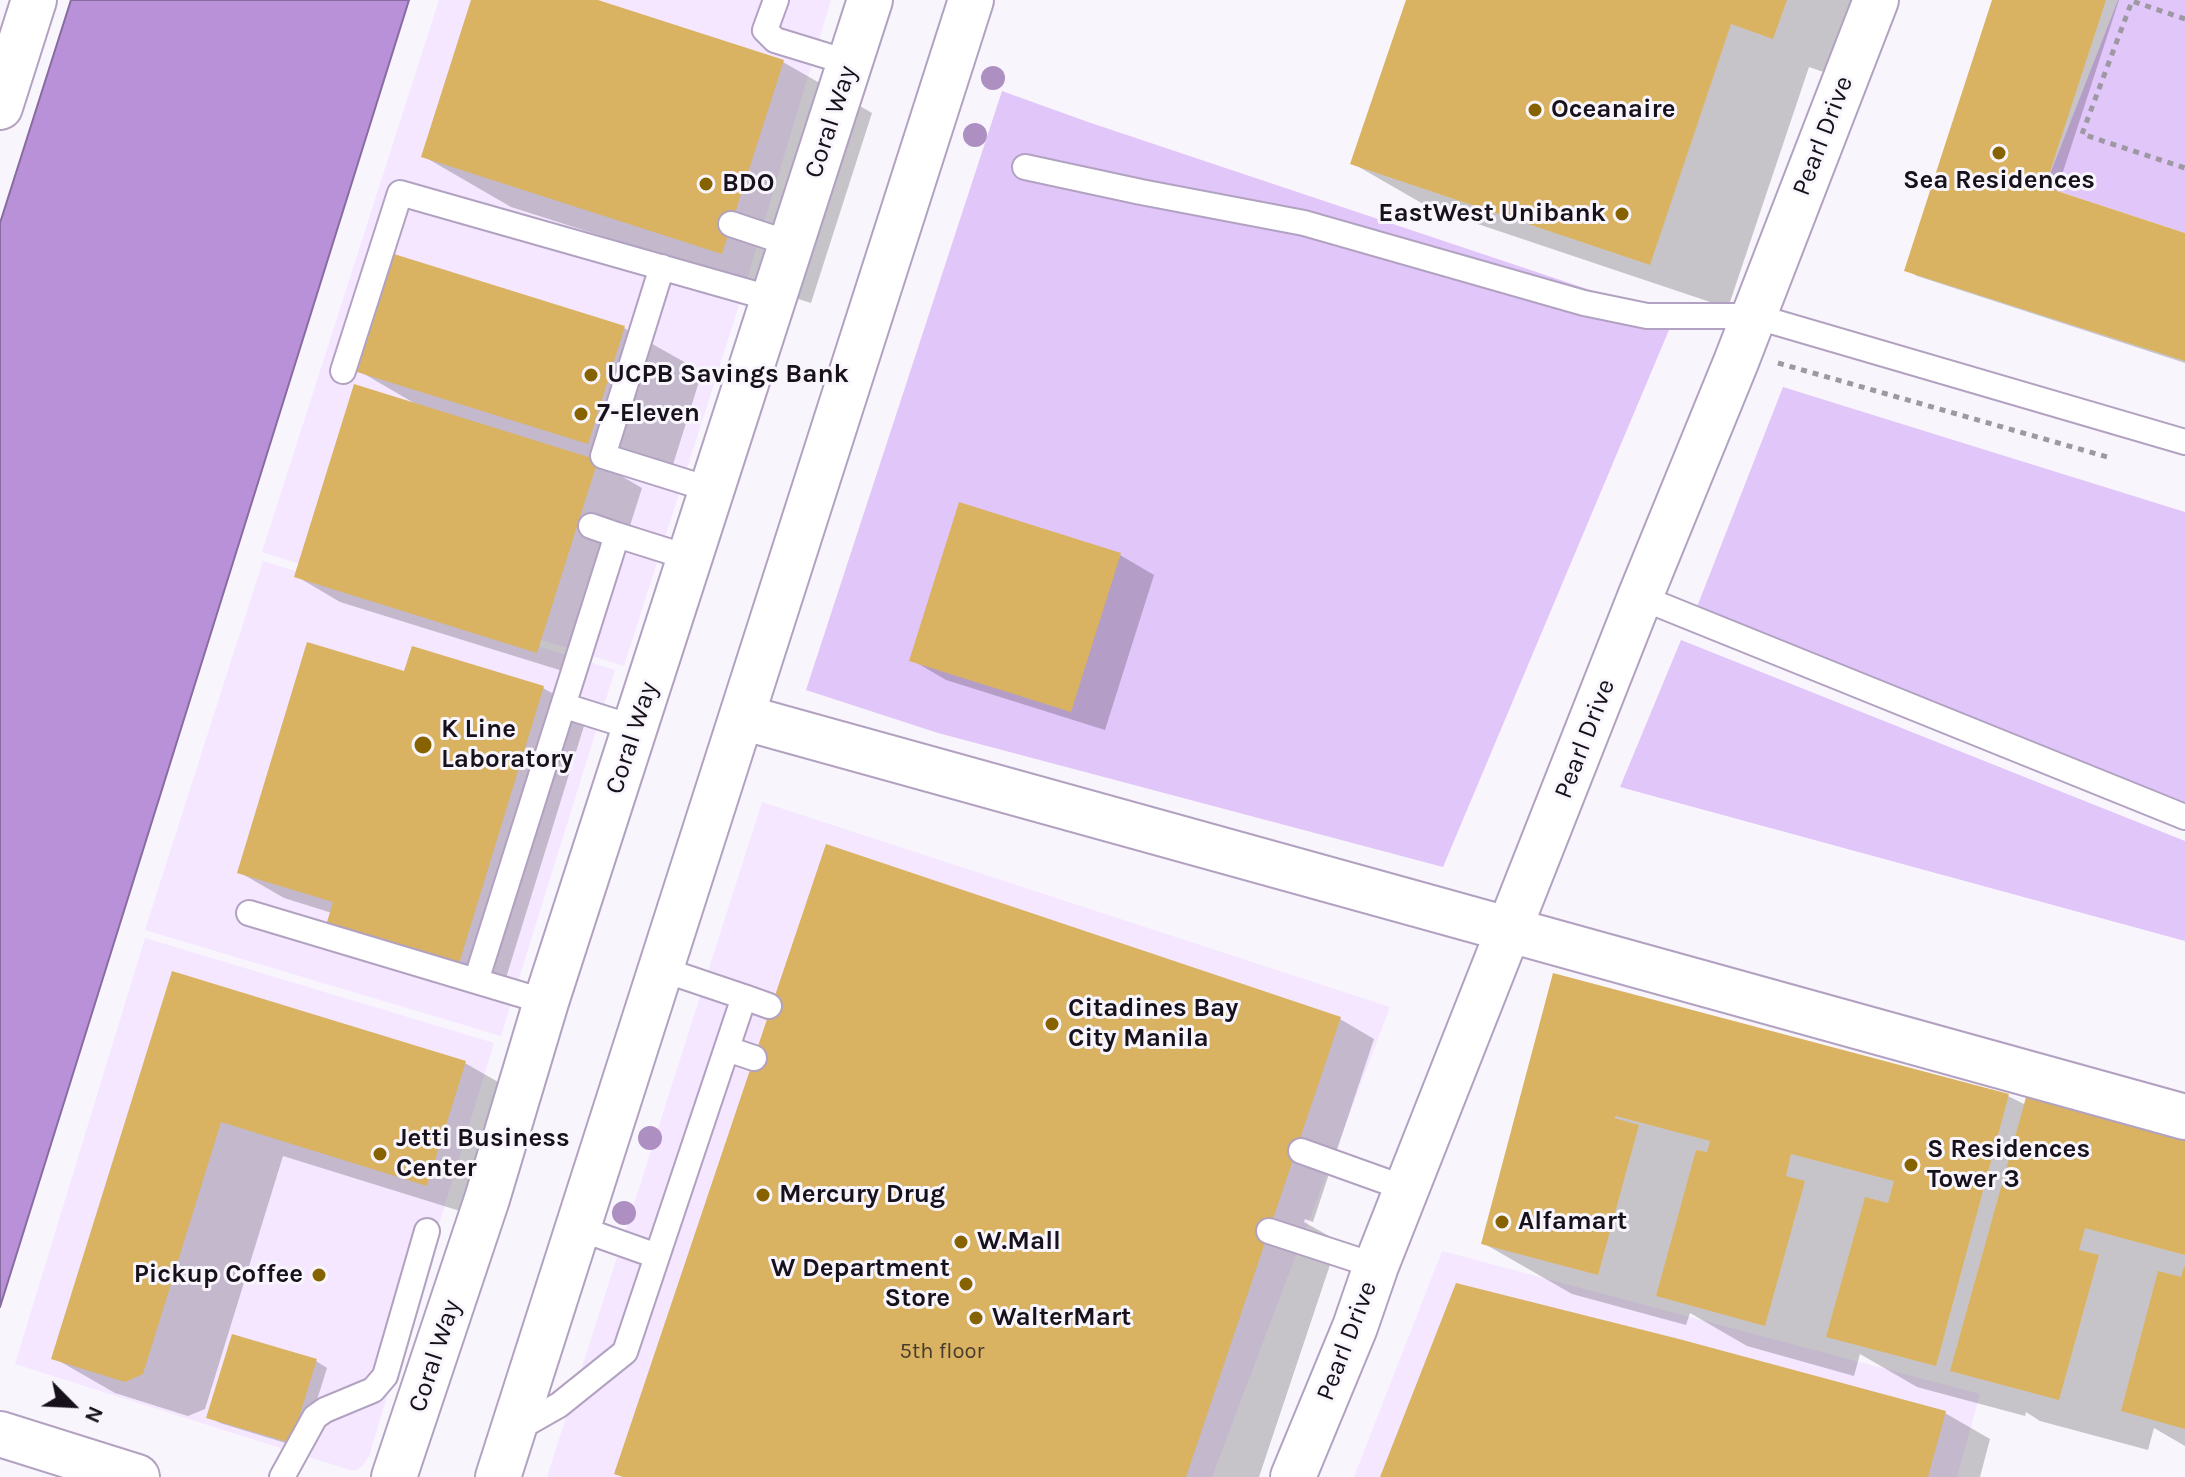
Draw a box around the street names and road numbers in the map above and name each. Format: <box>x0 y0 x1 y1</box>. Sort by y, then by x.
street label: Coral Way <box>798 62 864 182</box>
street label: Pearl Drive <box>1786 72 1860 200</box>
street label: Pearl Drive <box>1548 675 1622 803</box>
street label: Coral Way <box>599 678 665 798</box>
street label: Pearl Drive <box>1310 1277 1384 1405</box>
street label: Coral Way <box>402 1296 468 1416</box>

